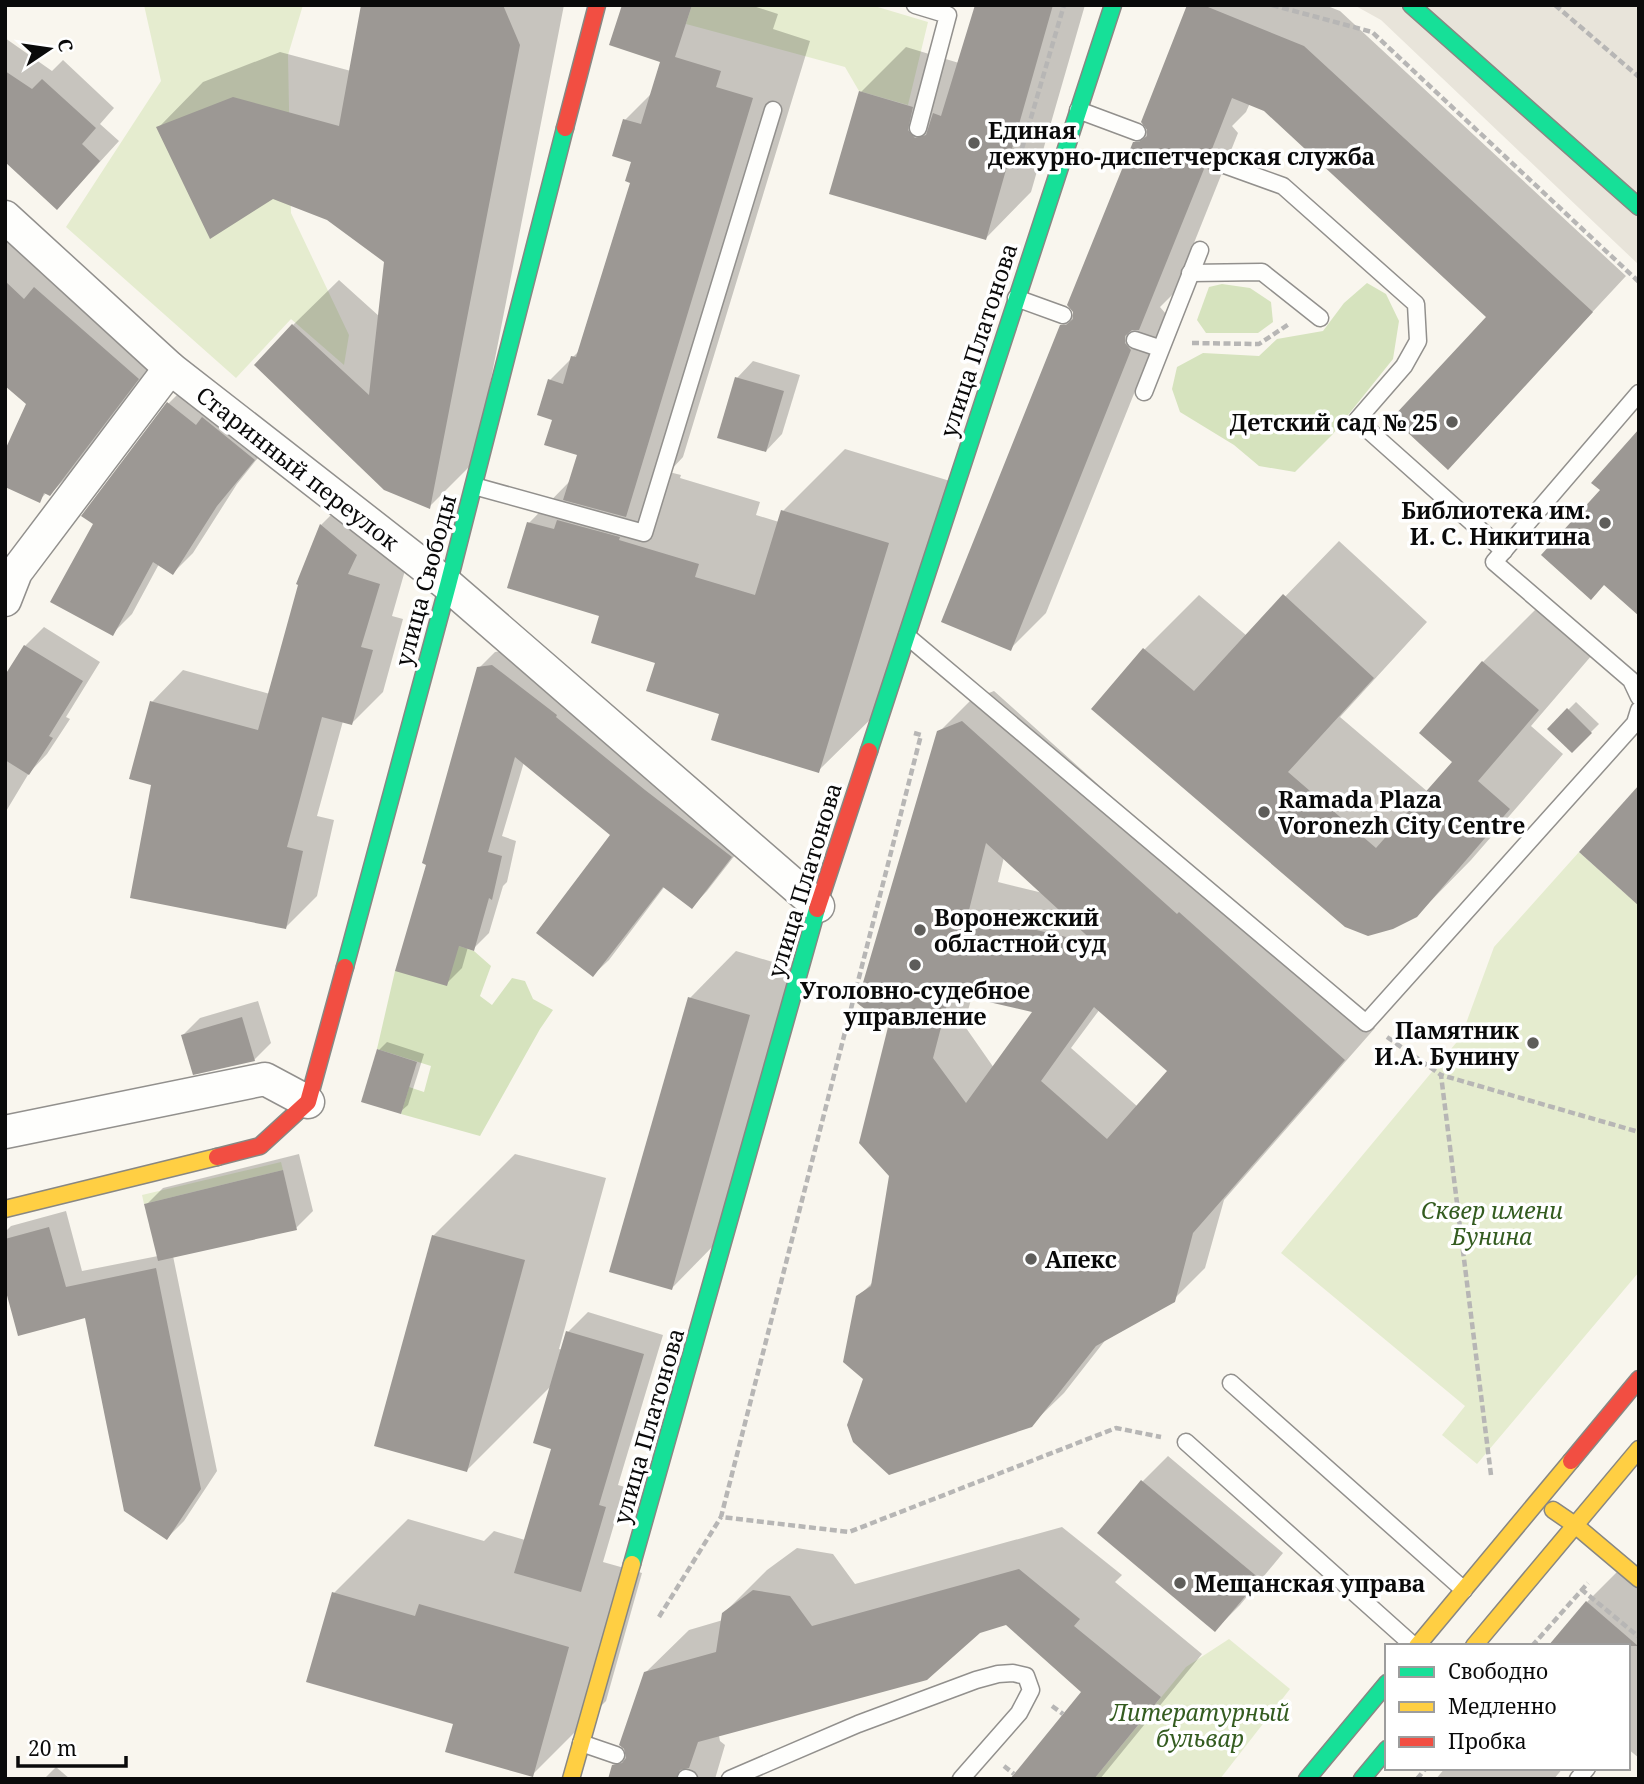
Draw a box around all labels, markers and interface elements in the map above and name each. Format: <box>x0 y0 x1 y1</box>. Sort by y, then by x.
north arrow <box>14 14 84 84</box>
text: С <box>51 36 80 54</box>
place label: Единая дежурно-диспетчерская служба <box>988 114 1375 172</box>
marker: Единая дежурно-диспетчерская служба <box>966 135 982 151</box>
street label: улица Платонова <box>932 239 1024 441</box>
street label: Старинный переулок <box>190 379 406 558</box>
place label: Детский сад № 25 <box>1230 406 1438 438</box>
marker: Детский сад № 25 <box>1444 414 1460 430</box>
street label: улица Свободы <box>387 490 463 670</box>
place label: Библиотека им. И. С. Никитина <box>1401 494 1591 552</box>
marker: Библиотека им. И. С. Никитина <box>1597 515 1613 531</box>
street label: улица Платонова <box>759 779 849 981</box>
place label: Ramada Plaza Voronezh City Centre <box>1278 783 1525 841</box>
marker: Ramada Plaza Voronezh City Centre <box>1256 804 1272 820</box>
place label: Воронежский областной суд <box>934 901 1106 959</box>
marker: Воронежский областной суд <box>912 922 928 938</box>
marker: Уголовно-судебное управление <box>907 957 923 973</box>
place label: Уголовно-судебное управление <box>800 974 1030 1032</box>
place label: Памятник И.А. Бунину <box>1374 1014 1520 1072</box>
marker: Памятник И.А. Бунину <box>1525 1035 1541 1051</box>
park label: Cквер имени Бунина <box>1421 1194 1563 1252</box>
place label: Апекс <box>1045 1243 1117 1275</box>
marker: Апекс <box>1023 1251 1039 1267</box>
street label: улица Платонова <box>605 1324 691 1528</box>
place label: Мещанская управа <box>1194 1567 1426 1599</box>
marker: Мещанская управа <box>1172 1575 1188 1591</box>
legend <box>1385 1644 1630 1770</box>
text: Свободно <box>1448 1657 1548 1685</box>
text: Медленно <box>1448 1692 1557 1720</box>
park label: Литературный бульвар <box>1109 1696 1290 1754</box>
scale bar <box>18 1724 126 1768</box>
text: Пробка <box>1448 1727 1527 1755</box>
text: 20 m <box>28 1734 77 1762</box>

